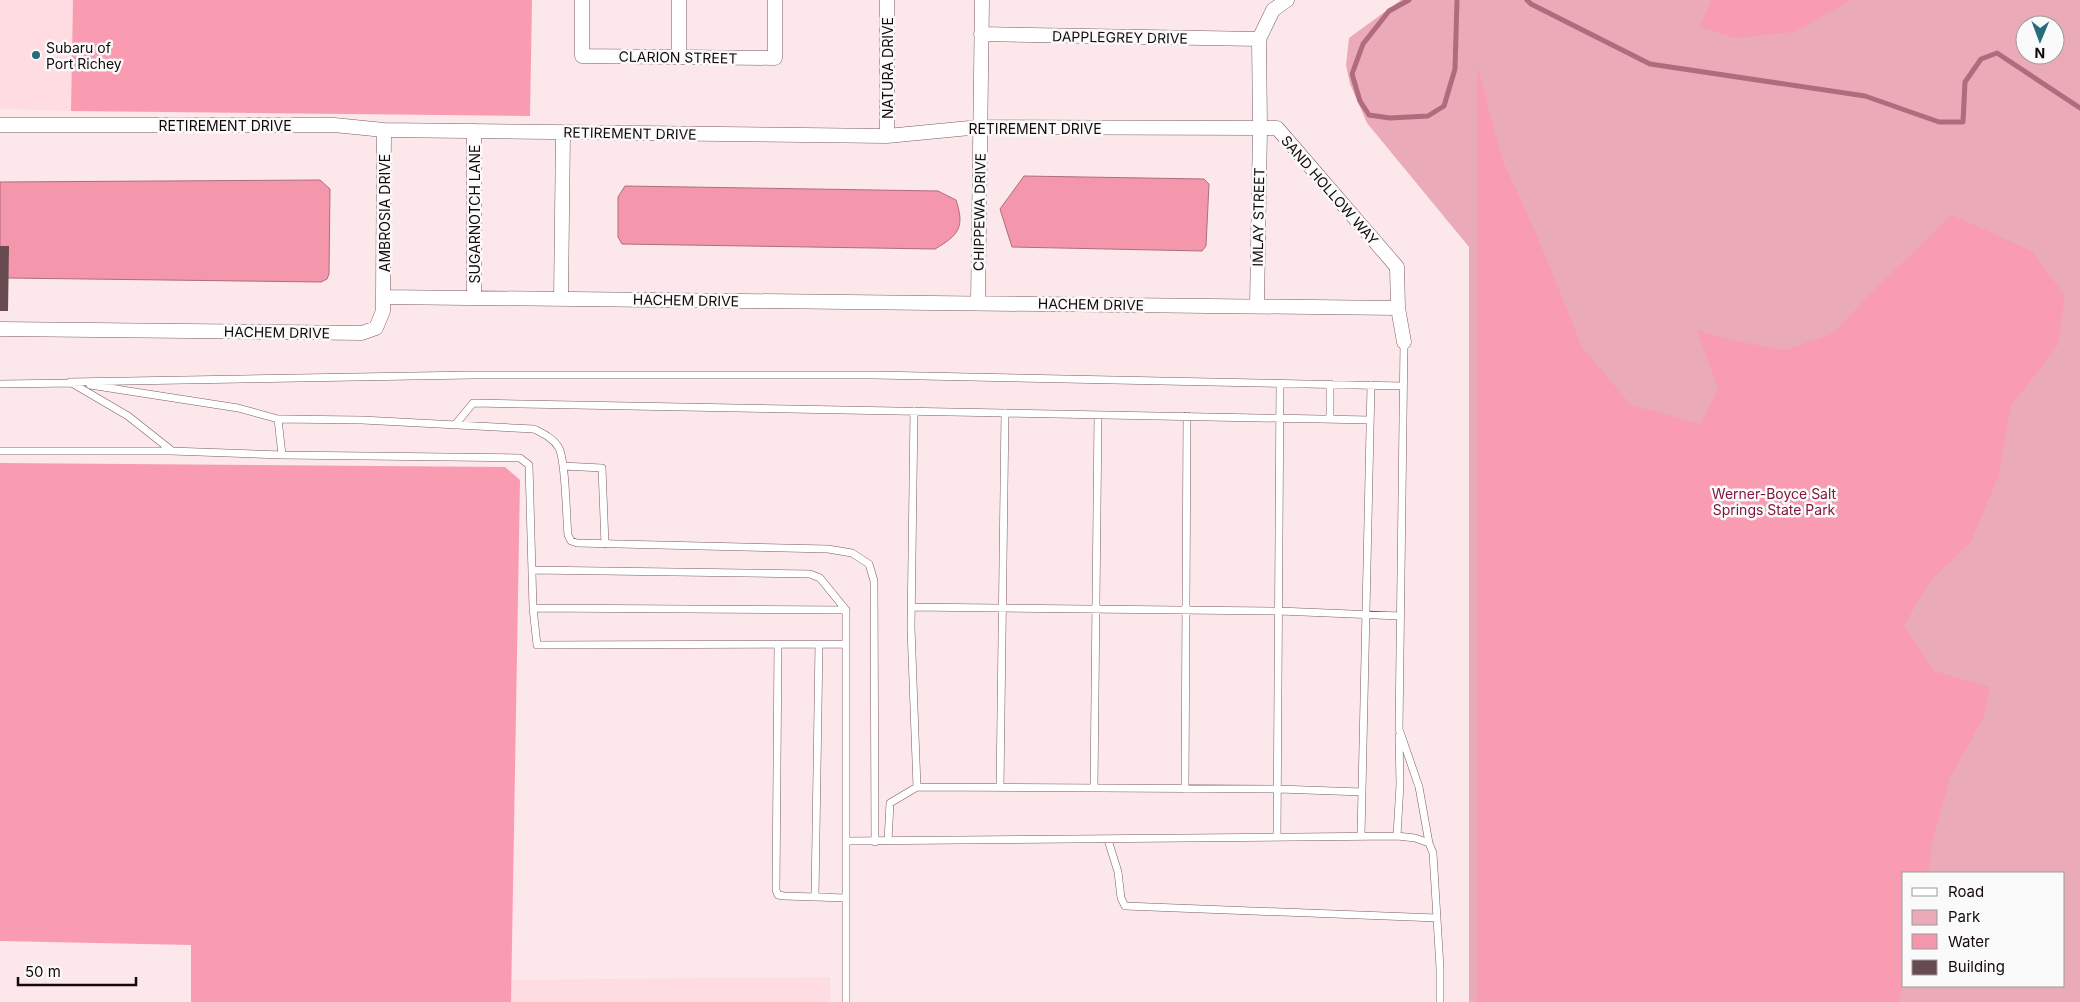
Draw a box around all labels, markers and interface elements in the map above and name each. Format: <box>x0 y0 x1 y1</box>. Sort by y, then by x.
north arrow <box>2015 15 2065 65</box>
street label: NATURA DRIVE <box>879 17 896 119</box>
street label: DAPPLEGREY DRIVE <box>1052 27 1188 47</box>
place label: Subaru of Port Richey <box>46 39 122 72</box>
text: N <box>2034 45 2045 62</box>
street label: CLARION STREET <box>619 47 737 67</box>
marker: Subaru of Port Richey <box>30 49 42 61</box>
street label: RETIREMENT DRIVE <box>158 117 292 134</box>
street label: RETIREMENT DRIVE <box>968 120 1102 137</box>
street label: RETIREMENT DRIVE <box>563 123 697 143</box>
street label: SAND HOLLOW WAY <box>1278 132 1382 249</box>
street label: SUGARNOTCH LANE <box>466 145 483 283</box>
street label: CHIPPEWA DRIVE <box>969 153 989 271</box>
street label: AMBROSIA DRIVE <box>376 154 393 272</box>
street label: IMLAY STREET <box>1249 167 1267 267</box>
street label: HACHEM DRIVE <box>633 291 739 309</box>
street label: HACHEM DRIVE <box>1038 295 1144 313</box>
street label: HACHEM DRIVE <box>224 323 330 341</box>
park label: Werner-Boyce Salt Springs State Park <box>1712 485 1837 518</box>
legend <box>1902 872 2065 987</box>
text: Road <box>1948 882 1984 901</box>
text: Park <box>1948 907 1981 926</box>
text: Water <box>1948 932 1990 951</box>
scale bar <box>18 954 135 986</box>
text: Building <box>1948 957 2005 976</box>
text: 50 m <box>25 962 61 981</box>

